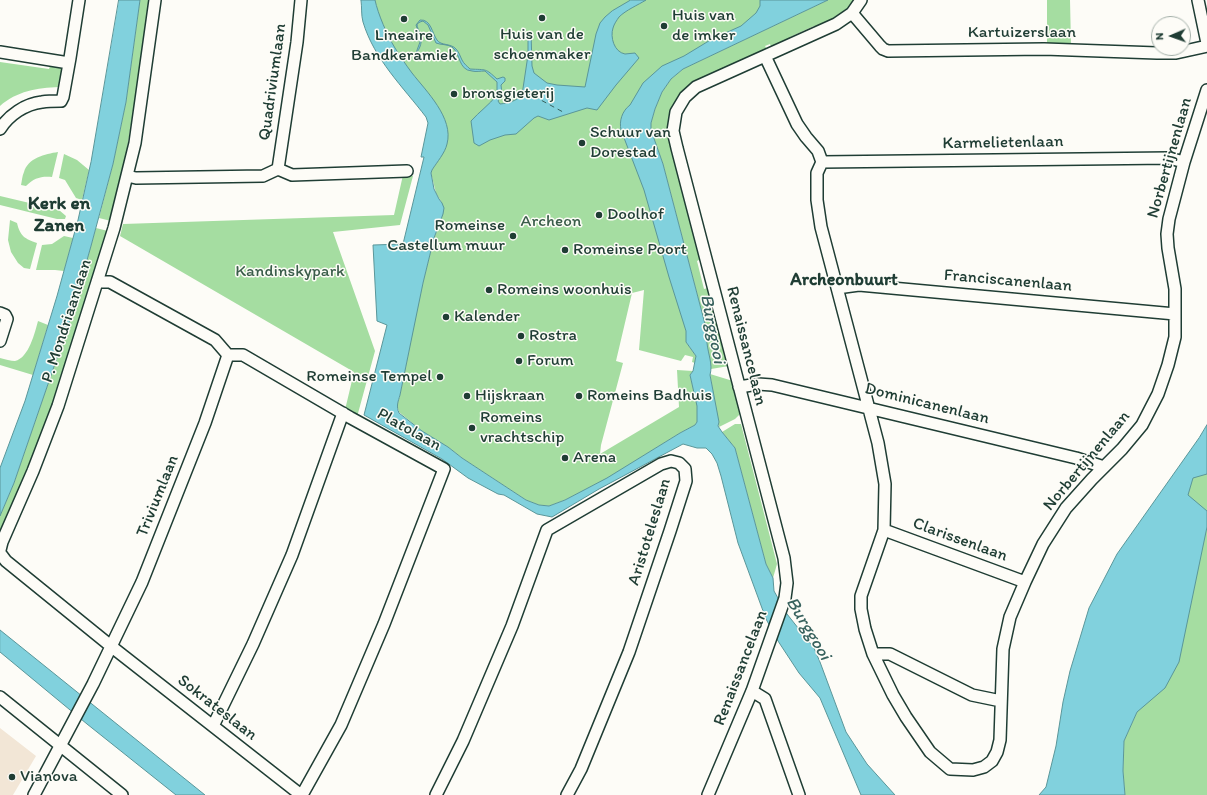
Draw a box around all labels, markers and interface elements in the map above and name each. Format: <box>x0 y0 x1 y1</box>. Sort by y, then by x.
place label: Huis van de imker <box>672 6 735 46</box>
marker: Huis van de schoenmaker <box>537 13 547 23</box>
marker: Lineaire Bandkeramiek <box>399 14 409 24</box>
north arrow <box>1151 16 1191 56</box>
marker: Huis van de imker <box>659 21 669 31</box>
street label: Quadriviumlaan <box>255 22 291 142</box>
street label: Kartuizerslaan <box>968 23 1076 43</box>
place label: Huis van de schoenmaker <box>494 25 590 65</box>
place label: Lineaire Bandkeramiek <box>351 26 457 66</box>
text: N <box>1153 32 1166 40</box>
place label: bronsgieterij <box>462 84 554 104</box>
marker: bronsgieterij <box>449 89 459 99</box>
street label: Norbertijnenlaan <box>1143 95 1197 221</box>
place label: Schuur van Dorestad <box>590 123 671 163</box>
street label: Karmelietenlaan <box>942 132 1064 154</box>
marker: Schuur van Dorestad <box>577 138 587 148</box>
district label: Kerk en Zanen <box>28 193 90 237</box>
place label: Doolhof <box>607 205 664 225</box>
marker: Doolhof <box>594 210 604 220</box>
park label: Archeon <box>521 212 581 232</box>
place label: Romeinse Castellum muur <box>387 216 505 256</box>
marker: Romeinse Castellum muur <box>508 231 518 241</box>
place label: Romeinse Poort <box>573 240 687 260</box>
marker: Romeinse Poort <box>560 245 570 255</box>
street label: P. Mondriaanlaan <box>37 257 97 385</box>
park label: Kandinskypark <box>235 262 345 282</box>
street label: Franciscanenlaan <box>943 265 1073 297</box>
district label: Archeonbuurt <box>790 269 898 291</box>
place label: Romeins woonhuis <box>497 280 631 300</box>
street label: Renaissancelaan <box>721 284 771 408</box>
marker: Romeins woonhuis <box>484 285 494 295</box>
water label: Burggooi <box>695 293 729 365</box>
place label: Kalender <box>454 307 520 327</box>
marker: Kalender <box>441 312 451 322</box>
place label: Rostra <box>529 326 577 346</box>
marker: Rostra <box>516 331 526 341</box>
place label: Forum <box>527 351 574 371</box>
marker: Forum <box>514 356 524 366</box>
place label: Romeinse Tempel <box>306 367 432 387</box>
marker: Romeinse Tempel <box>435 372 445 382</box>
street label: Dominicanenlaan <box>863 379 991 429</box>
place label: Hijskraan <box>475 386 545 406</box>
place label: Romeins Badhuis <box>587 386 712 406</box>
marker: Hijskraan <box>462 391 472 401</box>
marker: Romeins Badhuis <box>574 391 584 401</box>
street label: Platolaan <box>373 404 445 456</box>
street label: Norbertijnenlaan <box>1039 407 1135 515</box>
place label: Romeins vrachtschip <box>480 408 564 448</box>
marker: Romeins vrachtschip <box>467 423 477 433</box>
place label: Arena <box>573 448 616 468</box>
street label: Triviumlaan <box>132 452 184 540</box>
marker: Arena <box>560 453 570 463</box>
street label: Aristoteleslaan <box>624 476 676 588</box>
street label: Clarissenlaan <box>910 513 1010 567</box>
water label: Burggooi <box>781 593 835 665</box>
street label: Renaissancelaan <box>710 607 772 729</box>
street label: Sokrateslaan <box>173 671 261 745</box>
place label: Vianova <box>20 767 78 787</box>
marker: Vianova <box>7 772 17 782</box>

